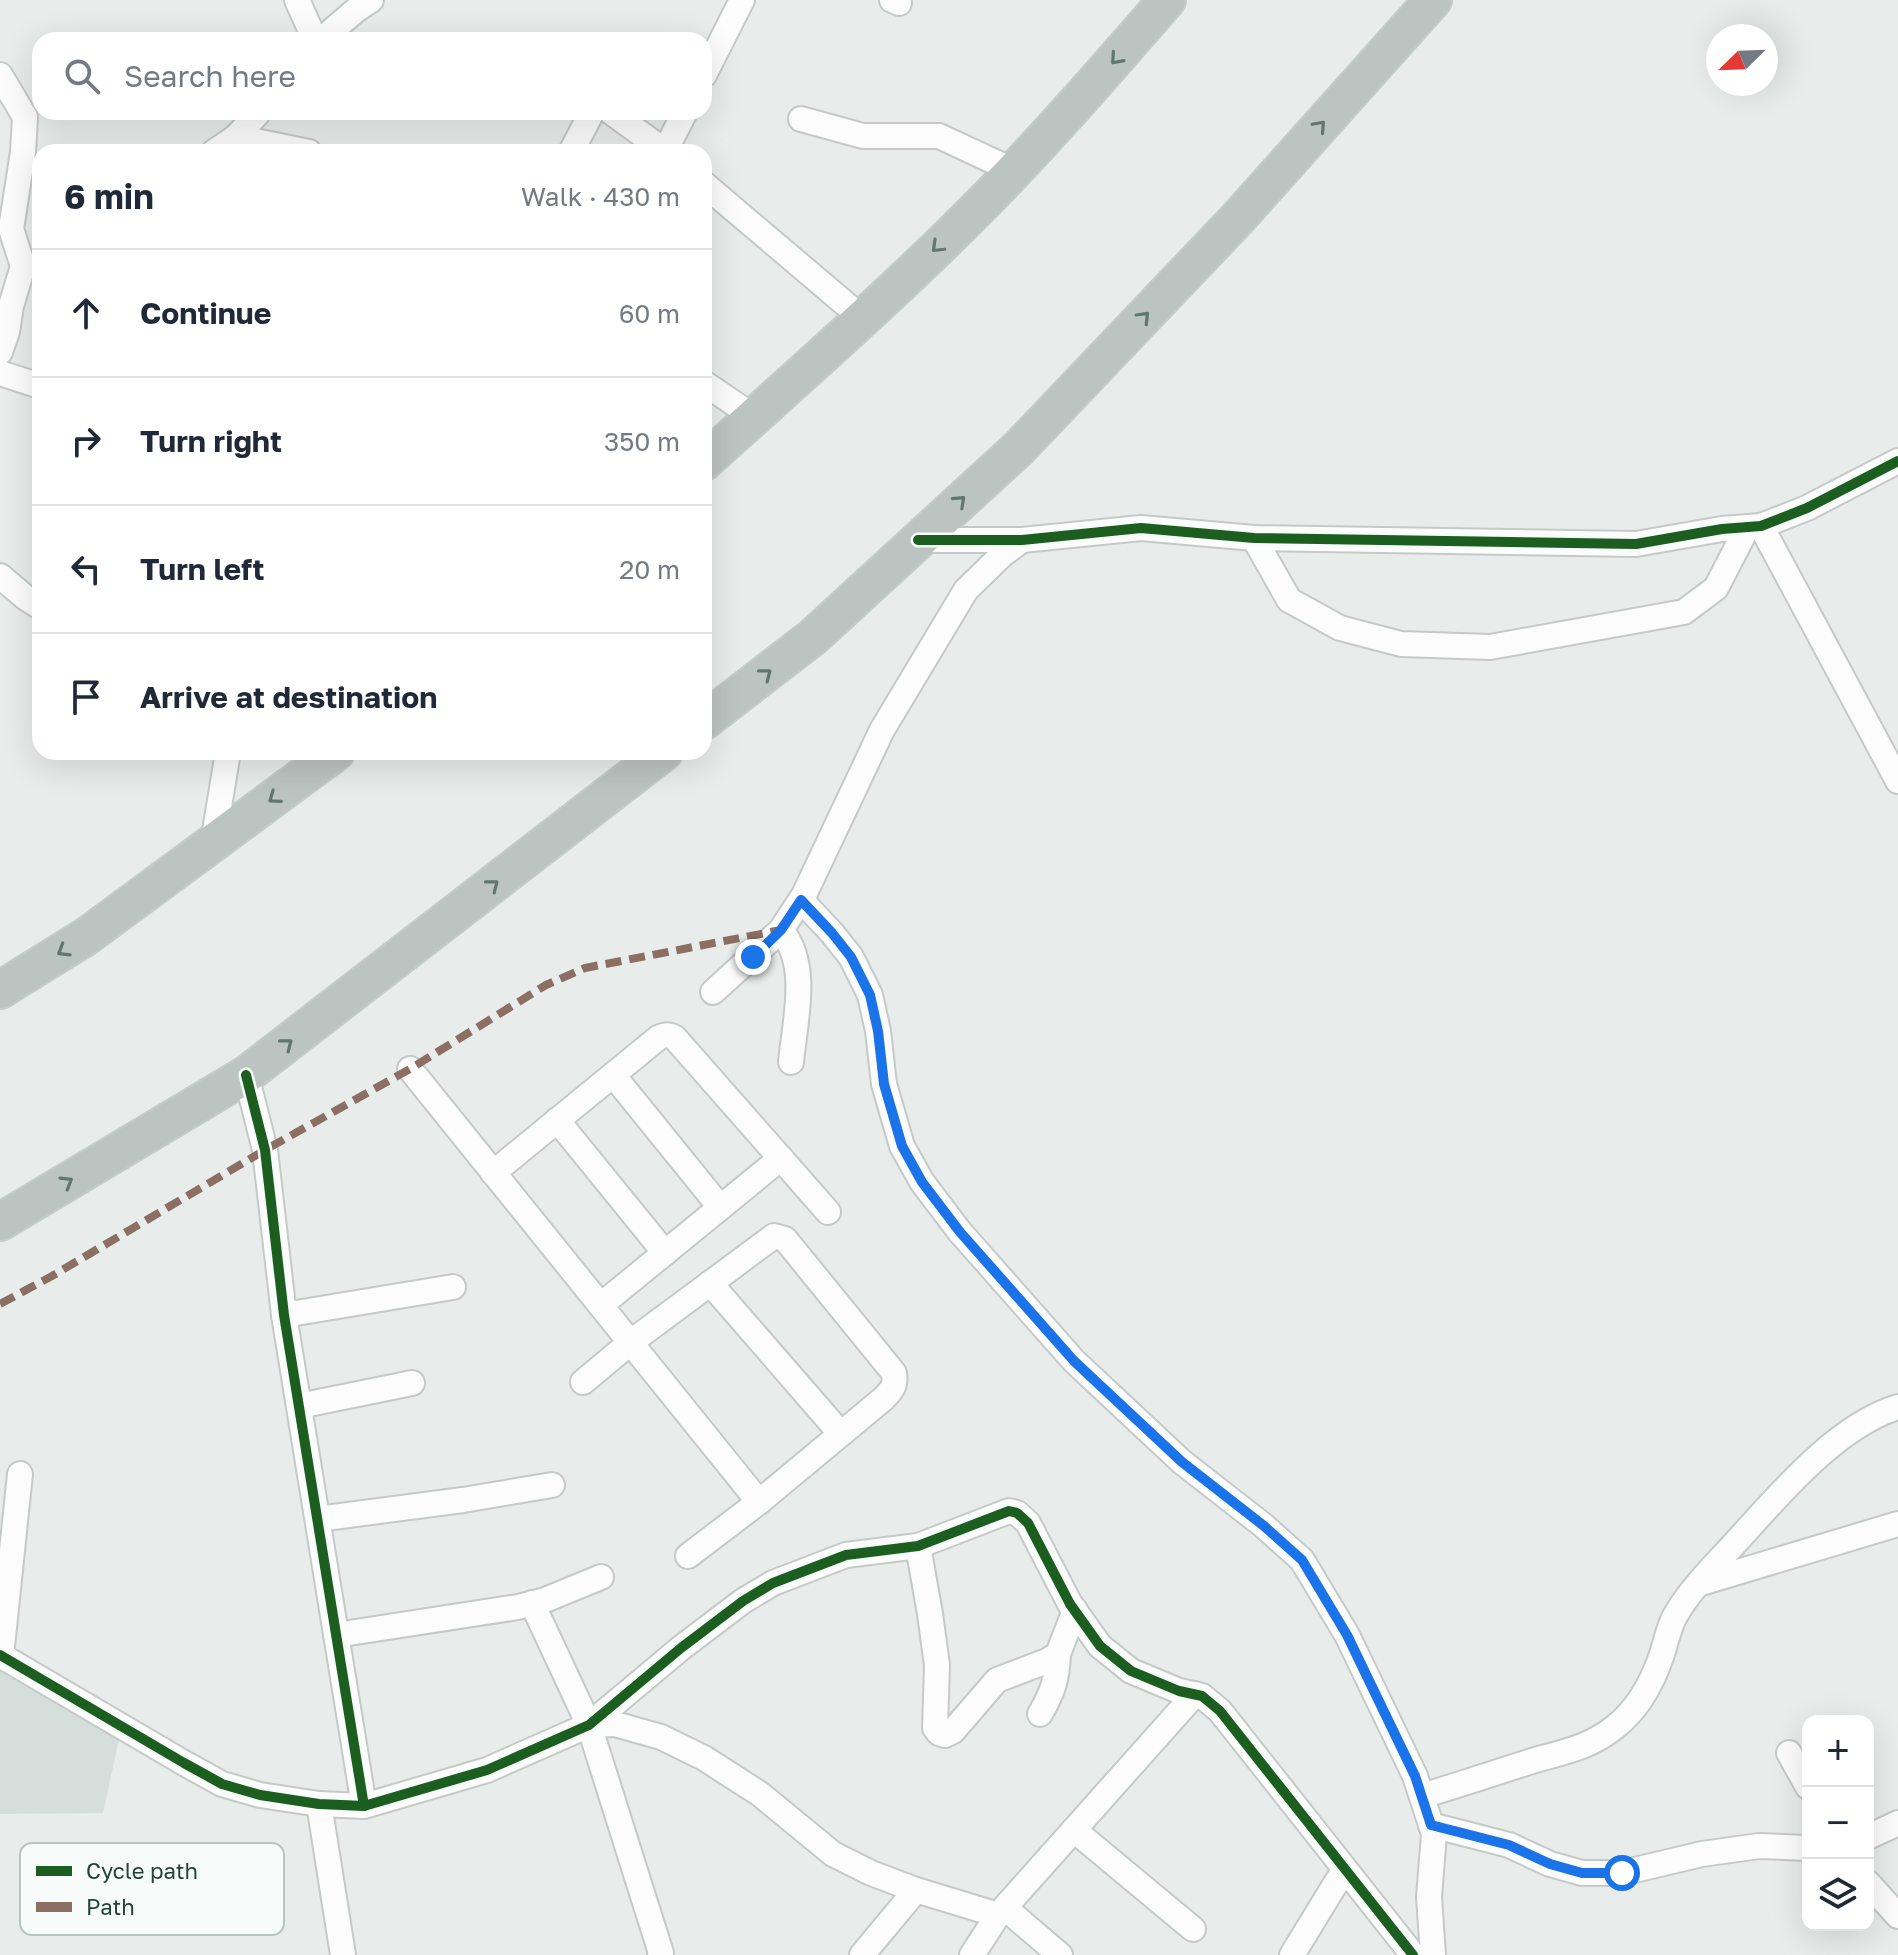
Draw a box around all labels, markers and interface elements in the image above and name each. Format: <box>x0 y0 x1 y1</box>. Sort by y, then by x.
north arrow <box>1706 24 1778 96</box>
search box <box>32 32 712 120</box>
one-way arrow <box>1111 49 1126 64</box>
icon: search <box>60 54 104 98</box>
text: Search here <box>124 58 296 94</box>
one-way arrow <box>1310 121 1325 136</box>
text: 6 min <box>64 176 154 216</box>
text: Walk · 430 m <box>521 181 680 212</box>
one-way arrow <box>932 238 946 252</box>
icon: ahead <box>64 291 108 335</box>
text: Continue <box>140 295 271 331</box>
text: 60 m <box>619 298 680 329</box>
one-way arrow <box>1134 312 1149 326</box>
icon: right <box>64 419 108 463</box>
text: Turn right <box>140 423 282 459</box>
text: 350 m <box>604 426 680 457</box>
one-way arrow <box>951 497 966 511</box>
icon: left <box>64 547 108 591</box>
text: Turn left <box>140 551 265 587</box>
text: 20 m <box>619 554 680 585</box>
one-way arrow <box>757 669 772 683</box>
icon: arrive <box>64 675 108 719</box>
text: Arrive at destination <box>140 679 437 715</box>
one-way arrow <box>268 789 282 803</box>
one-way arrow <box>484 880 498 894</box>
route end <box>735 939 771 975</box>
one-way arrow <box>57 941 72 956</box>
one-way arrow <box>278 1039 293 1053</box>
one-way arrow <box>58 1176 73 1192</box>
map controls <box>1802 1715 1874 1931</box>
button: + <box>1802 1715 1874 1787</box>
button: − <box>1802 1787 1874 1859</box>
legend <box>20 1843 284 1935</box>
route start <box>1604 1855 1640 1891</box>
text: Cycle path <box>86 1857 198 1884</box>
button: layers <box>1802 1859 1874 1931</box>
text: Path <box>86 1893 135 1920</box>

